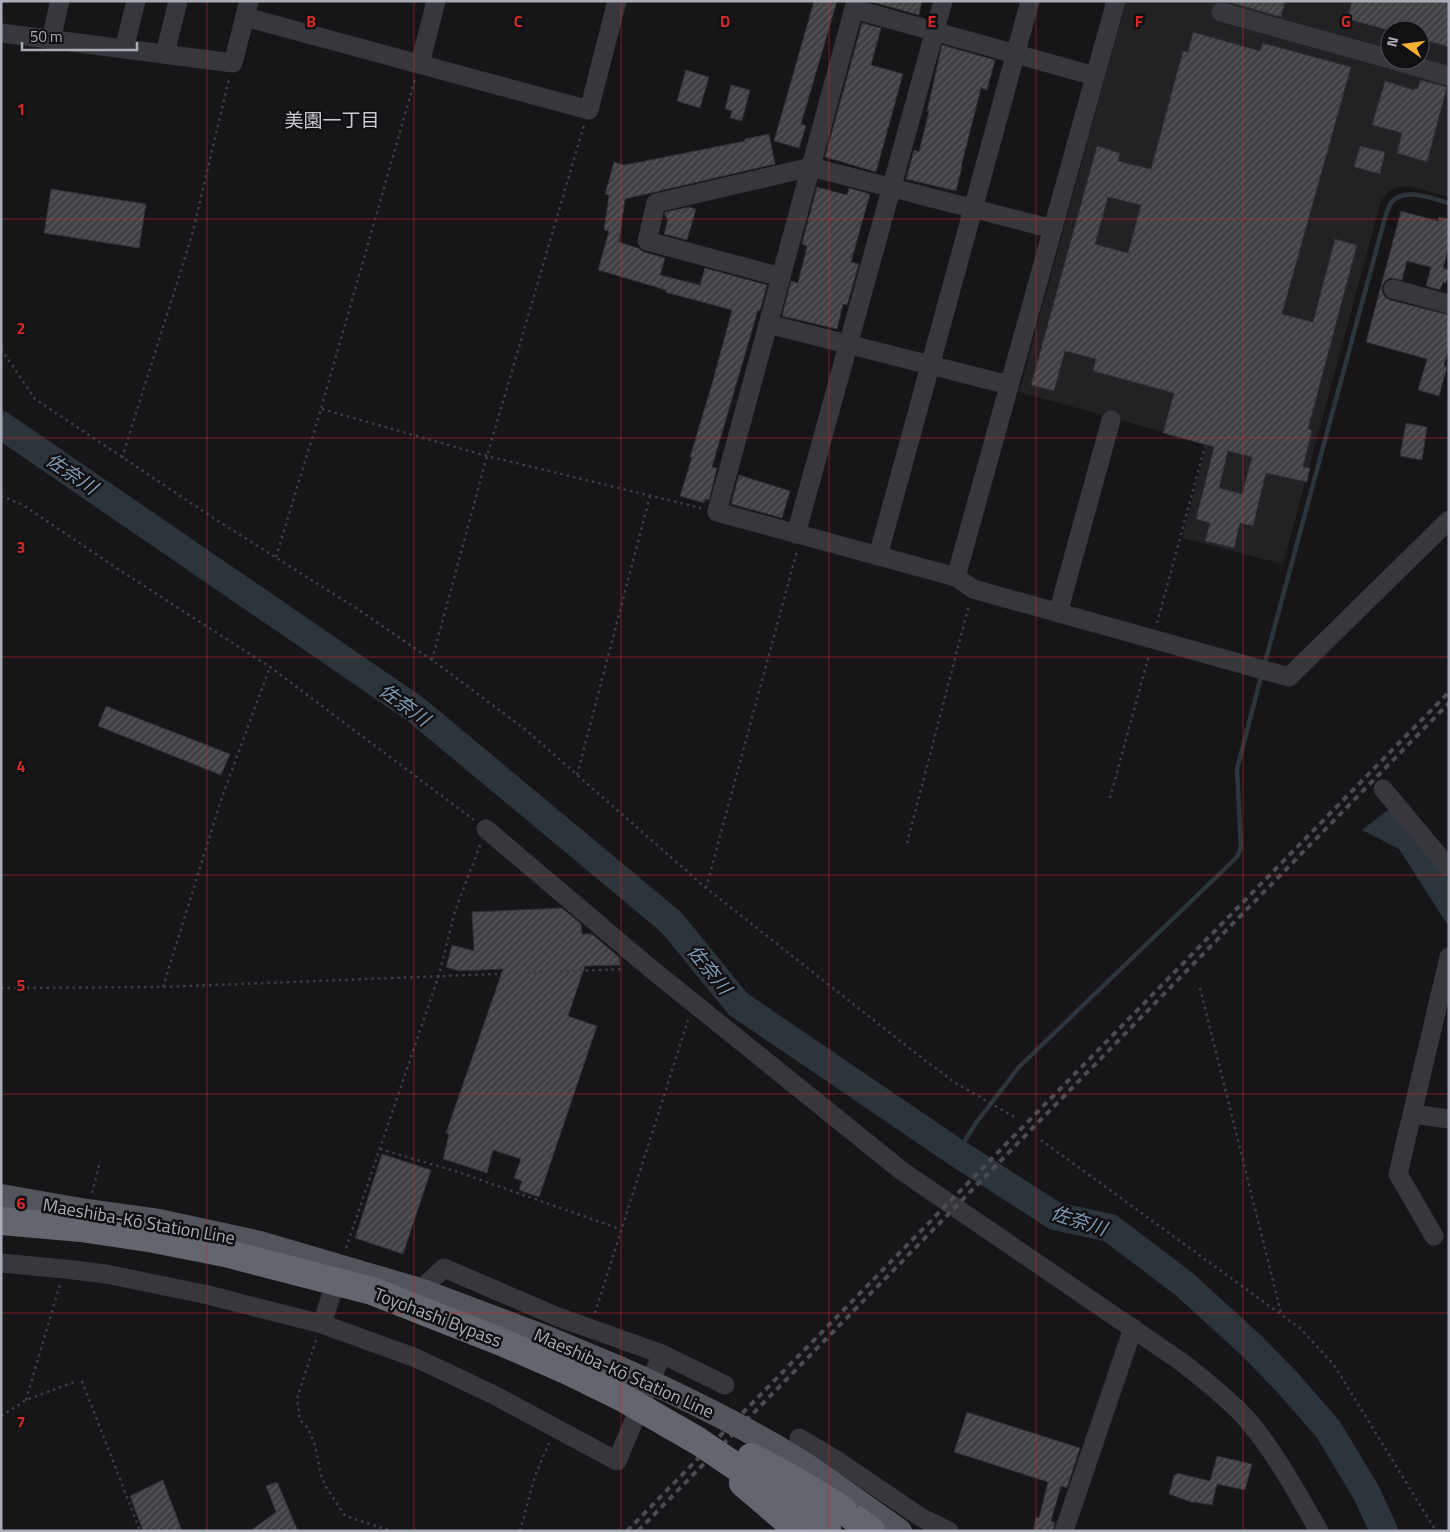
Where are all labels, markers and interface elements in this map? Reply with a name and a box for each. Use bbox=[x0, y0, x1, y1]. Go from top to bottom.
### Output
text: B bbox=[306, 9, 316, 33]
text: C bbox=[514, 9, 523, 33]
text: D bbox=[720, 9, 730, 33]
text: E bbox=[928, 9, 937, 33]
text: F bbox=[1135, 9, 1144, 33]
text: G bbox=[1341, 9, 1351, 33]
scale bar bbox=[22, 20, 138, 52]
north arrow bbox=[1380, 20, 1430, 70]
text: 50 m bbox=[30, 25, 63, 48]
text: N bbox=[1381, 34, 1403, 49]
text: 1 bbox=[17, 97, 25, 121]
district label: 美園一丁目 bbox=[284, 105, 380, 134]
text: 2 bbox=[17, 316, 25, 340]
water label: 佐奈川 bbox=[40, 445, 105, 502]
text: 3 bbox=[17, 535, 25, 559]
water label: 佐奈川 bbox=[373, 676, 438, 734]
text: 4 bbox=[17, 754, 26, 778]
water label: 佐奈川 bbox=[681, 938, 740, 1002]
text: 5 bbox=[17, 973, 26, 997]
text: 6 bbox=[17, 1191, 26, 1215]
street label: Maeshiba-Kō Station Line bbox=[41, 1191, 237, 1251]
water label: 佐奈川 bbox=[1047, 1197, 1112, 1243]
street label: Toyohashi Bypass bbox=[370, 1280, 506, 1354]
street label: Maeshiba-Kō Station Line bbox=[530, 1321, 718, 1425]
text: 7 bbox=[17, 1410, 25, 1434]

